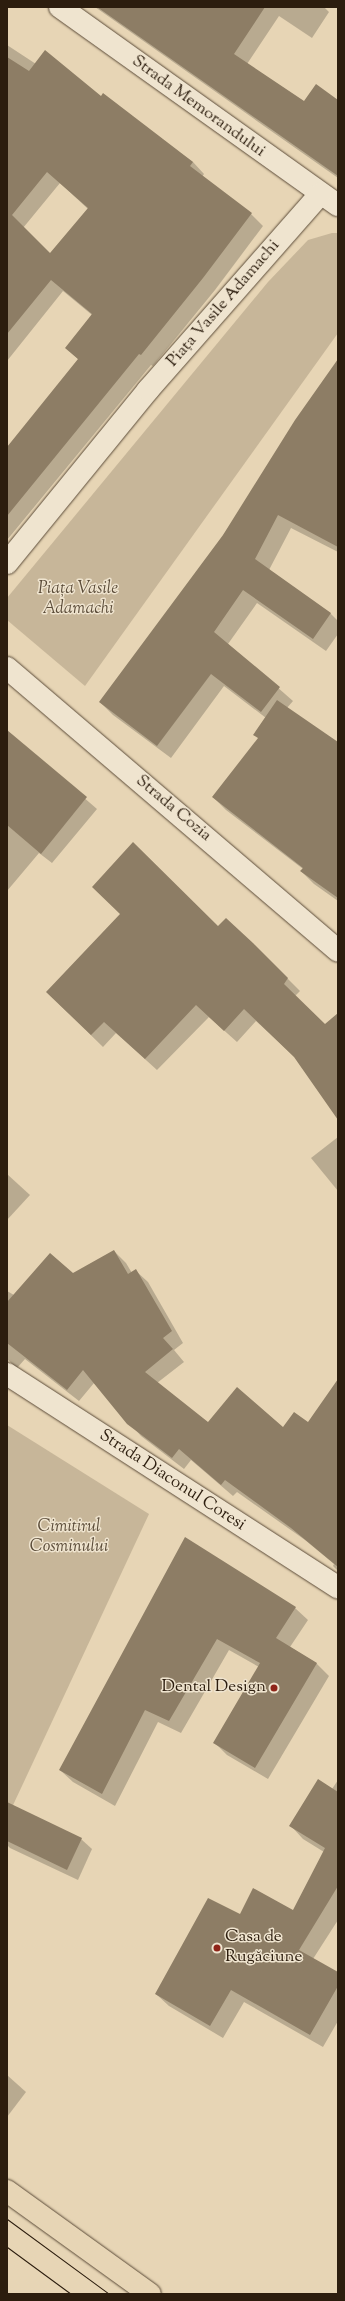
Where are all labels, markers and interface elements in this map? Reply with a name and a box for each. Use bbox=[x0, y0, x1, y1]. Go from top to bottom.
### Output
street label: Strada Memorandului bbox=[127, 52, 269, 162]
street label: Piața Vasile Adamachi bbox=[163, 236, 285, 372]
park label: Piața Vasile Adamachi bbox=[38, 580, 118, 620]
street label: Strada Cozia bbox=[131, 771, 215, 847]
street label: Strada Diaconul Coresi bbox=[95, 1426, 249, 1536]
park label: Cimitirul Cosminului bbox=[30, 1518, 108, 1558]
place label: Dental Design bbox=[162, 1678, 266, 1698]
marker: Dental Design bbox=[269, 1683, 279, 1693]
place label: Casa de Rugăciune bbox=[225, 1928, 302, 1968]
marker: Casa de Rugăciune bbox=[212, 1943, 222, 1953]

